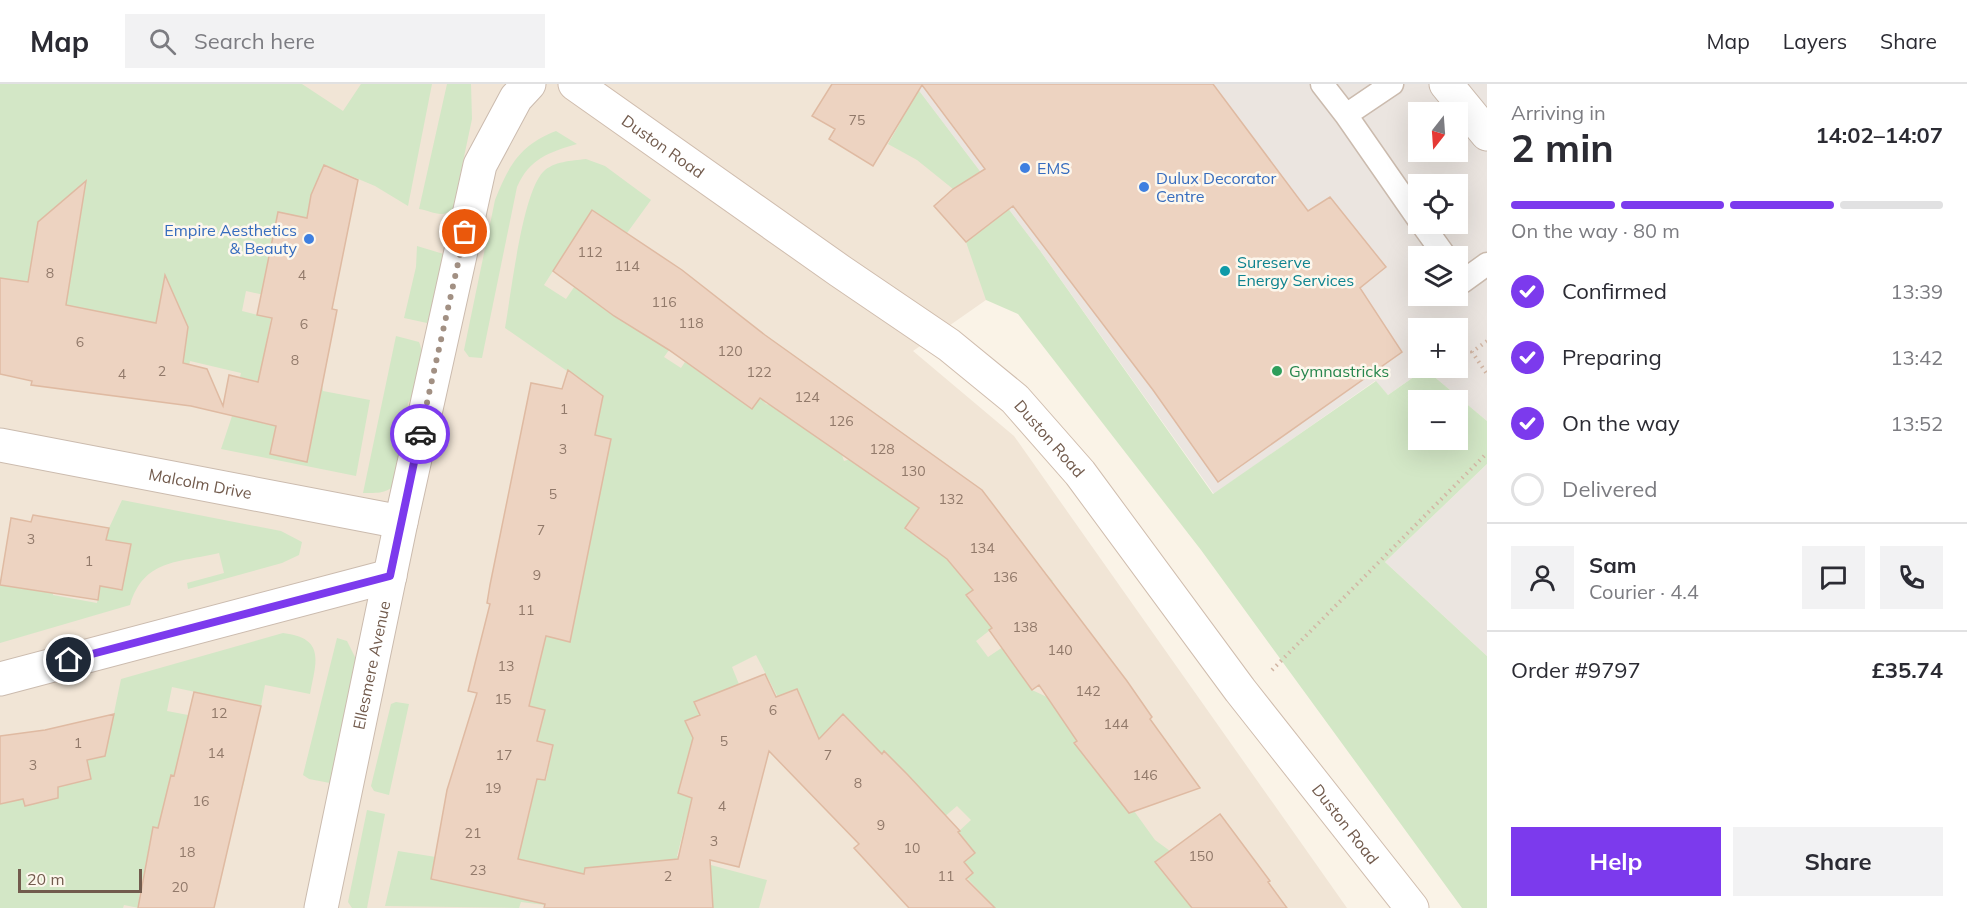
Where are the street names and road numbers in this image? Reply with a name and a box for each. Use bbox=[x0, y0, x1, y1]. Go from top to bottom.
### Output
street label: Duston Road bbox=[618, 110, 708, 182]
street label: Duston Road bbox=[1010, 396, 1089, 481]
street label: Malcolm Drive bbox=[147, 464, 254, 503]
street label: Ellesmere Avenue bbox=[348, 599, 394, 731]
street label: Duston Road bbox=[1308, 780, 1383, 868]

